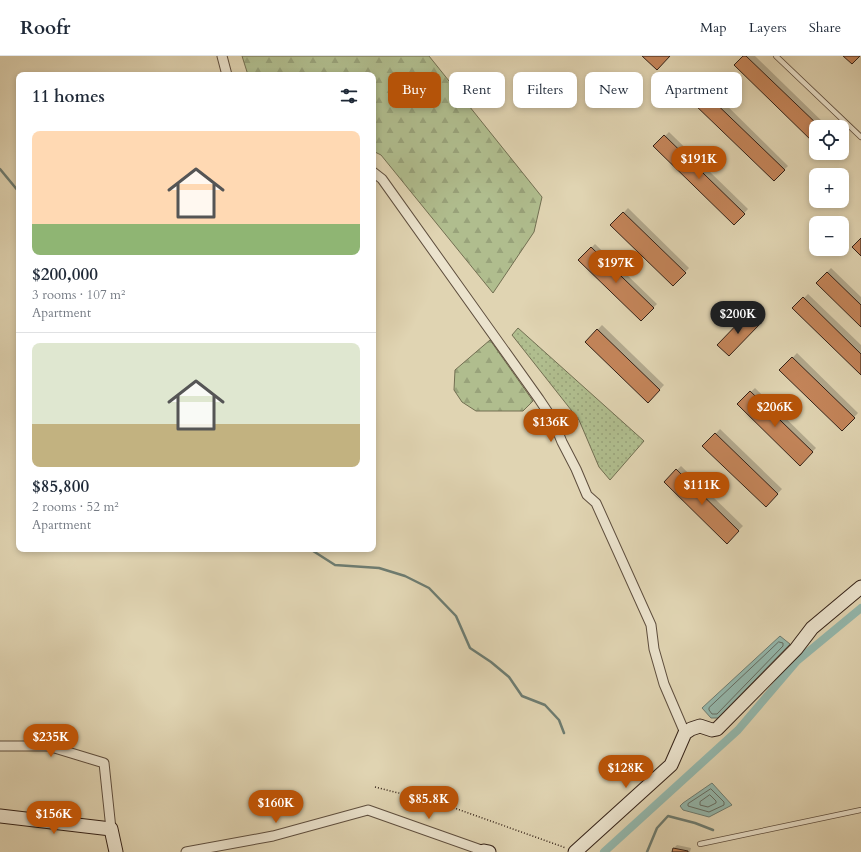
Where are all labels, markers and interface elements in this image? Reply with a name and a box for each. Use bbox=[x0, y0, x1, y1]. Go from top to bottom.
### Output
text: Roofr bbox=[20, 15, 70, 41]
text: Map bbox=[700, 18, 727, 37]
text: Layers bbox=[749, 18, 787, 37]
text: Share bbox=[809, 18, 841, 37]
chip: Buy bbox=[388, 72, 441, 108]
chip: Rent bbox=[449, 72, 505, 108]
chip: Filters bbox=[513, 72, 577, 108]
chip: New bbox=[585, 72, 643, 108]
chip: Apartment bbox=[651, 72, 742, 108]
text: 11 homes bbox=[32, 85, 105, 108]
icon: filters bbox=[338, 85, 360, 107]
map controls bbox=[809, 120, 849, 256]
button: locate bbox=[809, 120, 849, 160]
pin: $191K bbox=[671, 146, 727, 180]
text: $191K bbox=[680, 150, 718, 168]
icon: home bbox=[160, 157, 232, 229]
button: + bbox=[809, 168, 849, 208]
button: − bbox=[809, 216, 849, 256]
pin: $197K bbox=[588, 250, 644, 284]
text: $197K bbox=[597, 254, 635, 272]
text: $200,000 bbox=[32, 263, 98, 286]
text: 3 rooms · 107 m² bbox=[32, 286, 125, 304]
pin: $200K bbox=[710, 301, 766, 335]
text: Apartment bbox=[32, 304, 91, 322]
text: $200K bbox=[719, 305, 757, 323]
icon: home bbox=[160, 369, 232, 441]
pin: $206K bbox=[747, 394, 803, 428]
text: $206K bbox=[756, 398, 794, 416]
pin: $136K bbox=[523, 409, 579, 443]
text: $136K bbox=[532, 413, 570, 431]
pin: $111K bbox=[674, 472, 730, 506]
text: $85,800 bbox=[32, 475, 89, 498]
text: $111K bbox=[683, 476, 721, 494]
text: 2 rooms · 52 m² bbox=[32, 498, 119, 516]
text: Apartment bbox=[32, 516, 91, 534]
pin: $235K bbox=[23, 724, 79, 758]
text: $235K bbox=[32, 728, 70, 746]
pin: $128K bbox=[598, 755, 654, 789]
text: $128K bbox=[607, 759, 645, 777]
pin: $85.8K bbox=[396, 786, 462, 820]
pin: $160K bbox=[248, 790, 304, 824]
text: $85.8K bbox=[409, 790, 449, 808]
text: $160K bbox=[257, 794, 295, 812]
pin: $156K bbox=[26, 801, 82, 835]
text: $156K bbox=[35, 805, 73, 823]

